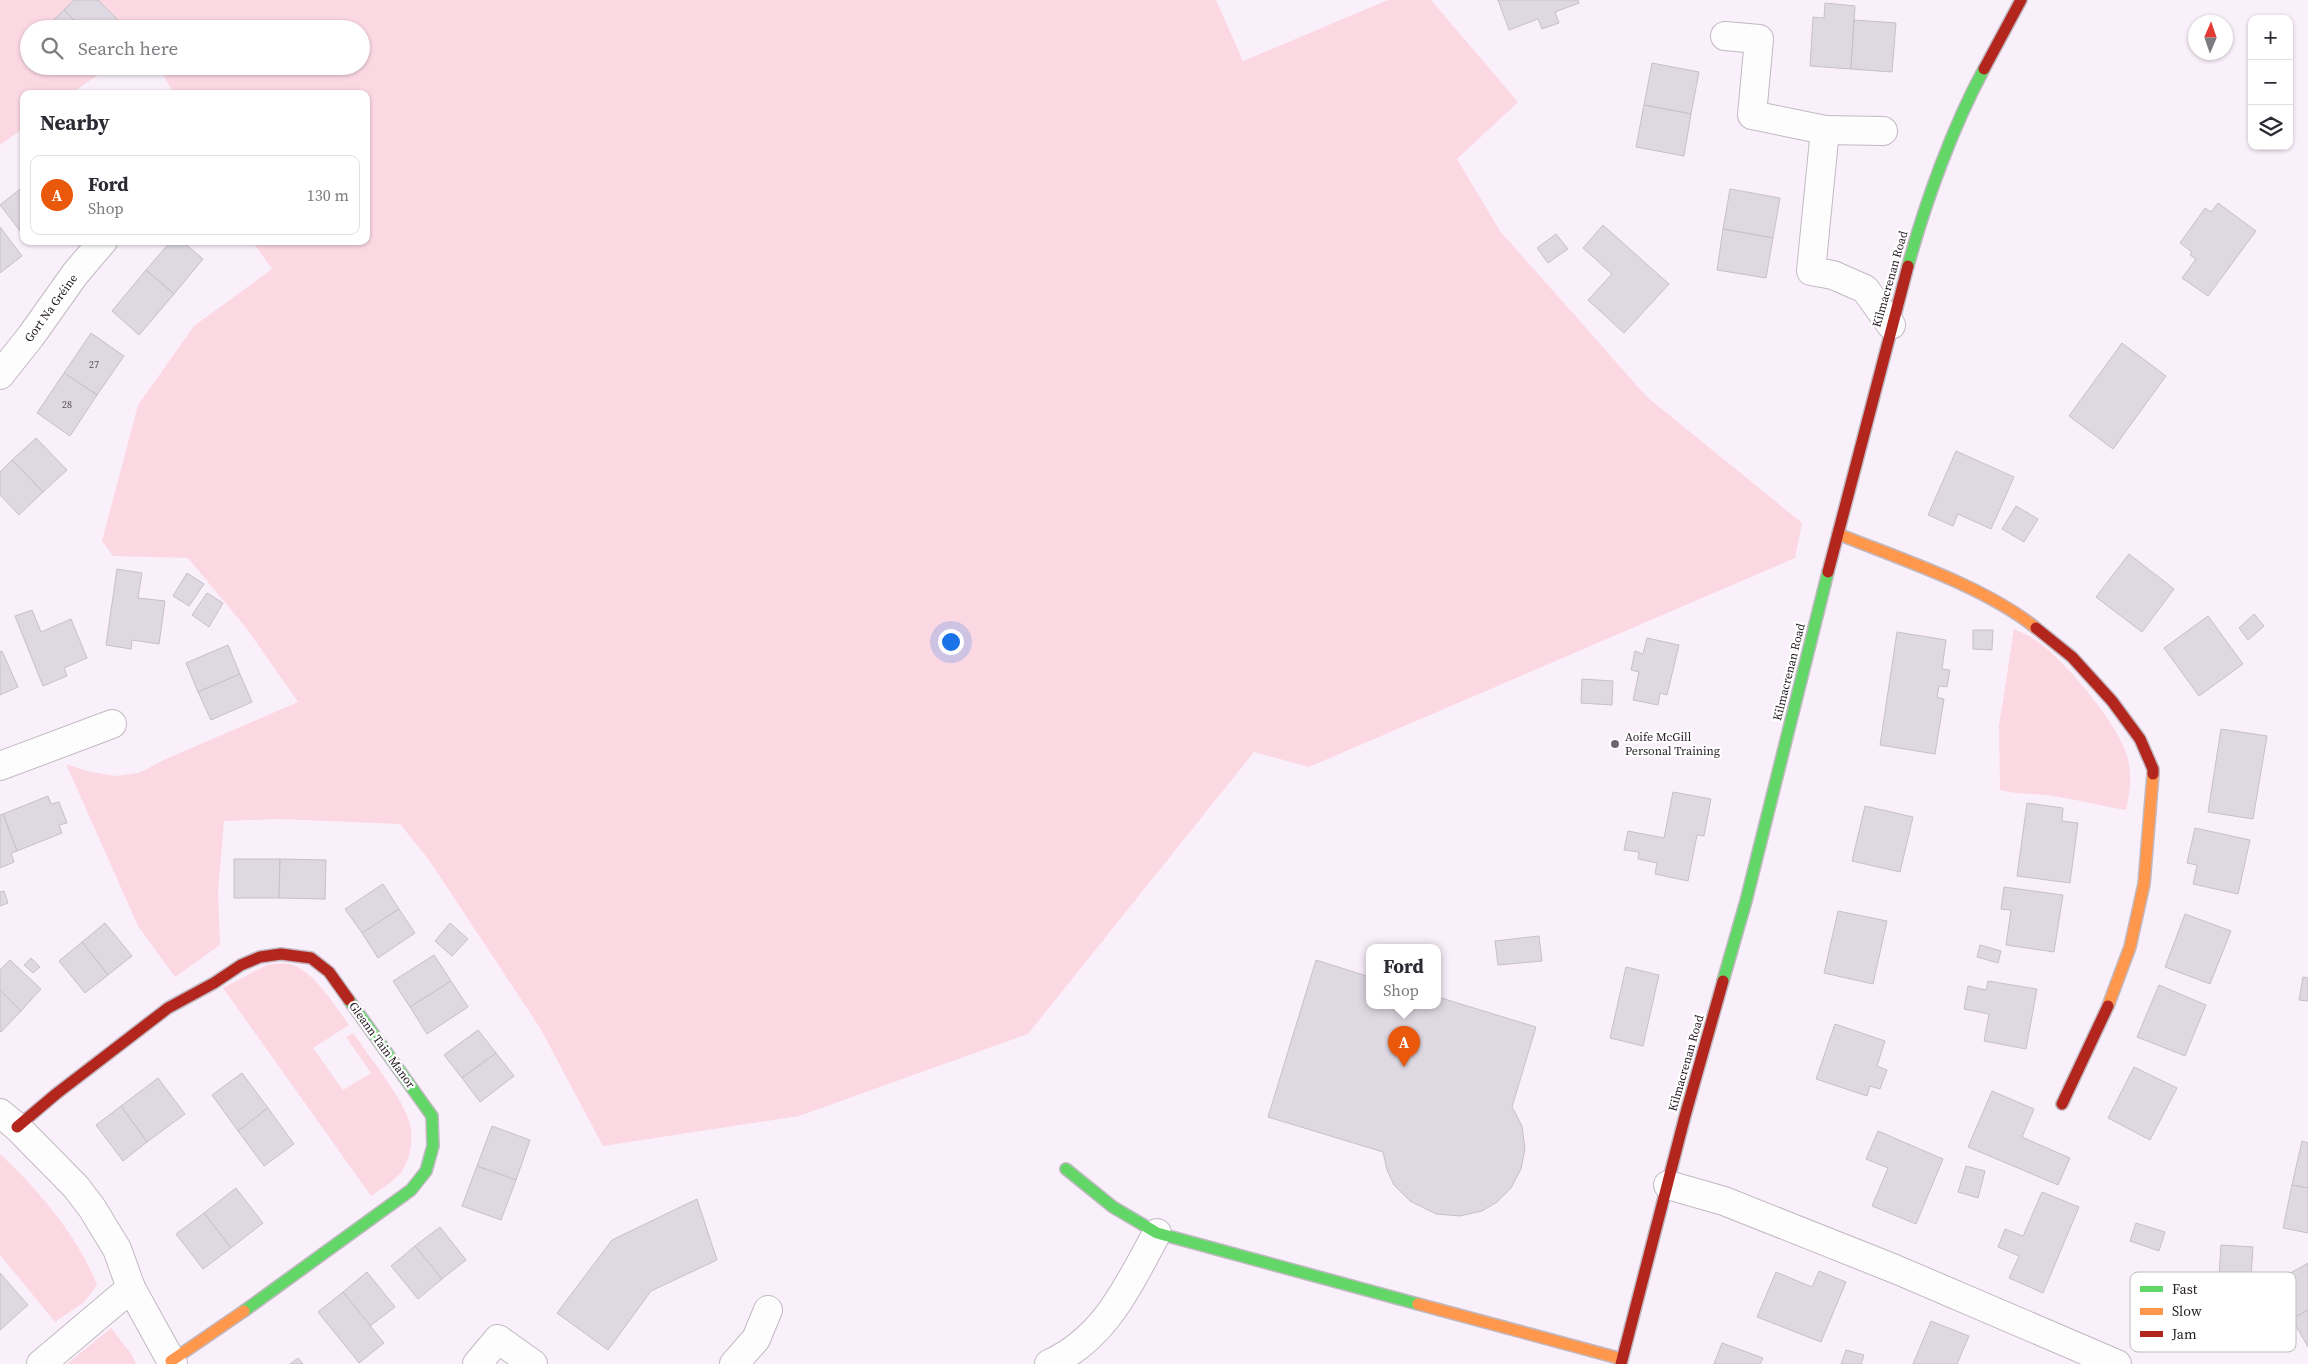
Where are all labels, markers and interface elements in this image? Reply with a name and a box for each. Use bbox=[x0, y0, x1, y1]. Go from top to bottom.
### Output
north arrow bbox=[2188, 15, 2233, 60]
map controls bbox=[2248, 15, 2293, 150]
button: + bbox=[2248, 15, 2293, 60]
search box bbox=[20, 20, 370, 75]
icon: search bbox=[38, 34, 66, 62]
text: Search here bbox=[78, 35, 178, 61]
button: − bbox=[2248, 60, 2293, 105]
button: layers bbox=[2248, 105, 2293, 150]
text: Nearby bbox=[40, 108, 110, 137]
text: Ford bbox=[88, 171, 129, 197]
text: A bbox=[52, 184, 62, 206]
text: 130 m bbox=[307, 184, 349, 206]
text: Shop bbox=[88, 197, 124, 219]
street label: Kilmacrenan Road bbox=[1869, 229, 1911, 329]
street label: Gort Na Gréine bbox=[21, 271, 81, 345]
house number: 27 bbox=[89, 358, 99, 371]
house number: 28 bbox=[62, 398, 72, 411]
street label: Kilmacrenan Road bbox=[1769, 622, 1809, 722]
your location bbox=[938, 629, 964, 655]
place label: Aoife McGill Personal Training bbox=[1625, 729, 1720, 759]
marker: Aoife McGill Personal Training bbox=[1609, 738, 1621, 750]
popup bbox=[1366, 944, 1441, 1009]
text: Ford bbox=[1383, 953, 1424, 979]
text: Shop bbox=[1383, 979, 1419, 1001]
street label: Gleann Tain Manor bbox=[345, 999, 419, 1091]
street label: Kilmacrenan Road bbox=[1665, 1013, 1707, 1113]
pin: A bbox=[1388, 1026, 1420, 1067]
legend bbox=[2130, 1272, 2296, 1352]
text: Fast bbox=[2172, 1279, 2198, 1299]
text: Slow bbox=[2172, 1301, 2202, 1321]
text: Jam bbox=[2171, 1324, 2197, 1344]

